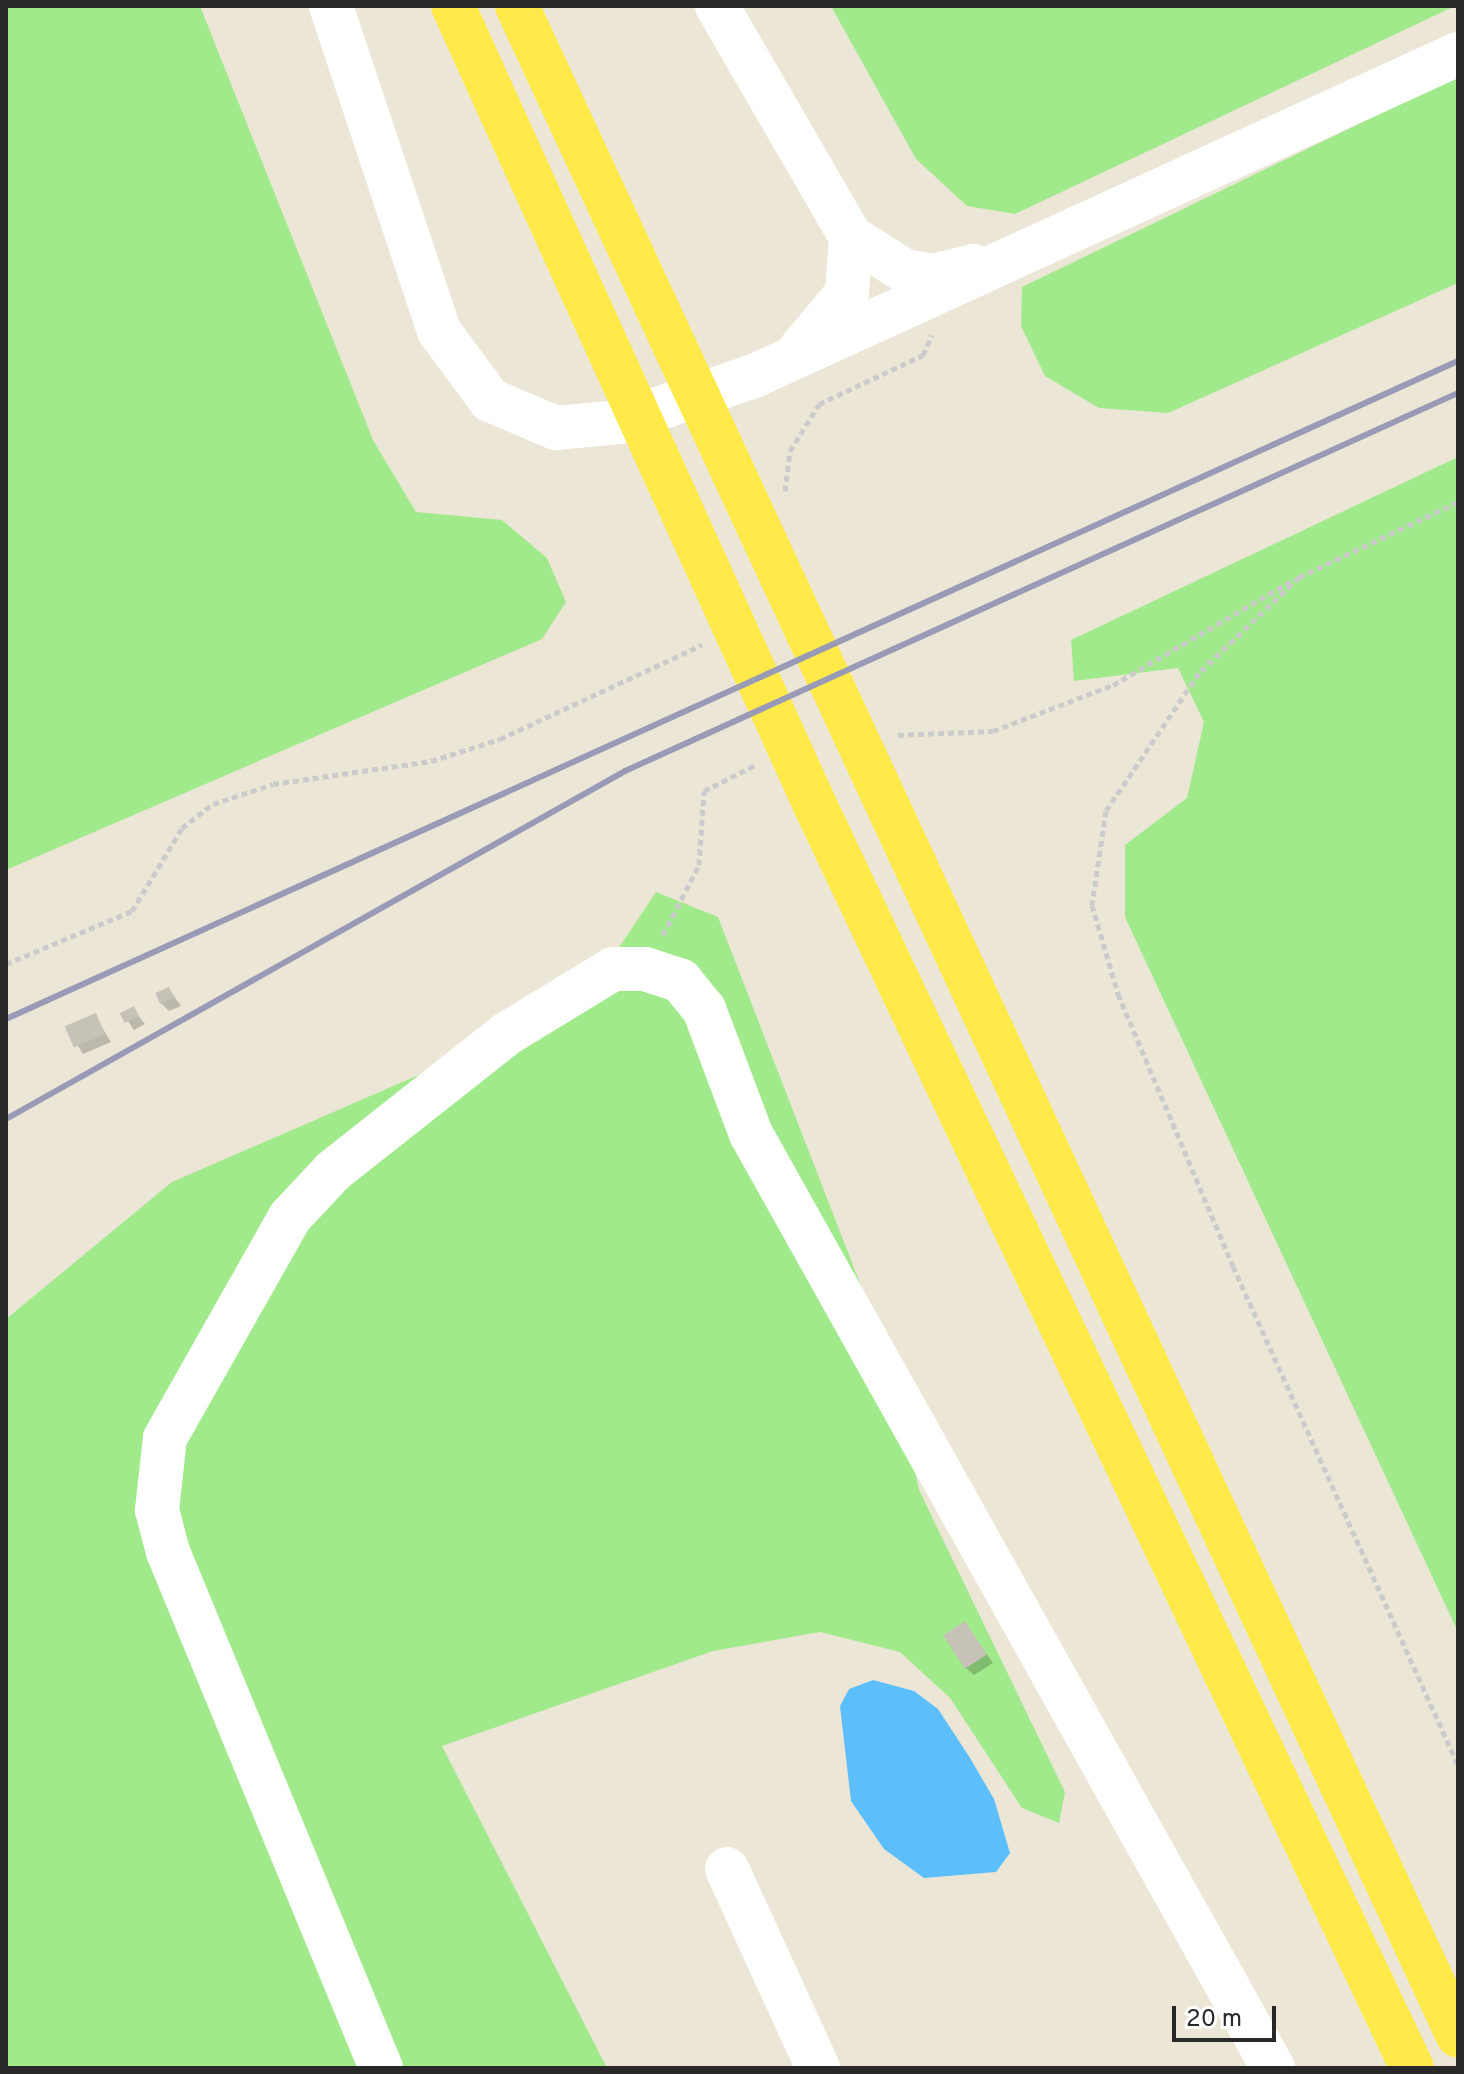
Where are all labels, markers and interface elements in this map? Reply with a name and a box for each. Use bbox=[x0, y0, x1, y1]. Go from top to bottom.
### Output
scale bar bbox=[1176, 1990, 1280, 2040]
text: 20 m bbox=[1186, 2005, 1242, 2035]

